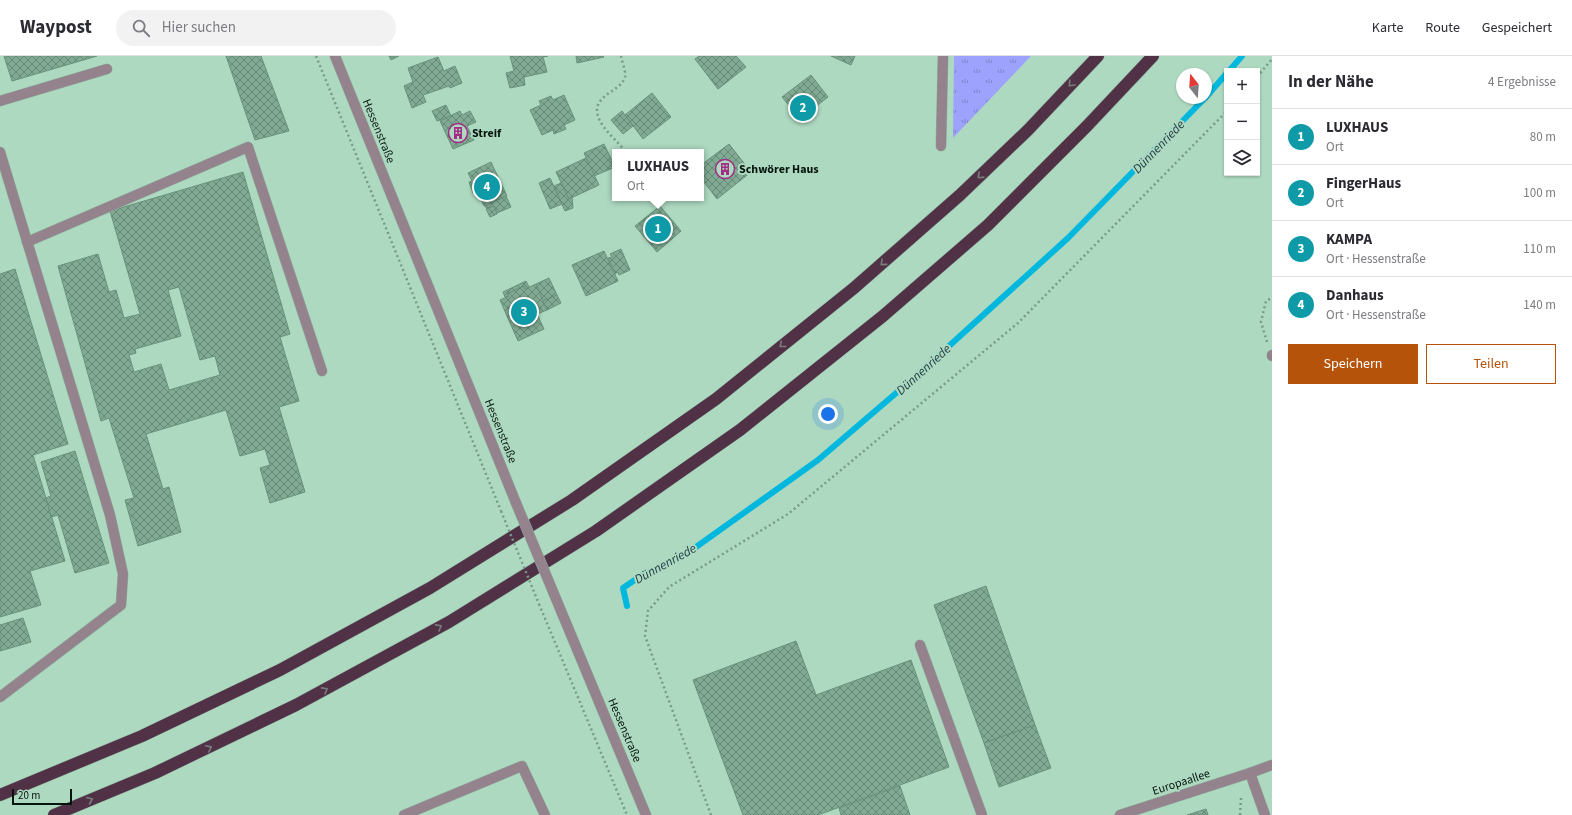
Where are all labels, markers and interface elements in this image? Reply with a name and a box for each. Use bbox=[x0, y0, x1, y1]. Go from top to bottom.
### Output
search box bbox=[116, 10, 396, 46]
text: Waypost bbox=[20, 14, 92, 41]
icon: search bbox=[130, 17, 152, 39]
text: Hier suchen bbox=[162, 17, 236, 38]
text: Karte bbox=[1372, 18, 1403, 38]
text: Route bbox=[1425, 18, 1460, 38]
text: Gespeichert bbox=[1482, 18, 1552, 38]
north arrow bbox=[1176, 68, 1212, 104]
map controls bbox=[1224, 68, 1260, 176]
button: + bbox=[1224, 68, 1260, 104]
text: In der Nähe bbox=[1288, 70, 1374, 94]
text: 4 Ergebnisse bbox=[1488, 73, 1556, 91]
one-way arrow bbox=[1069, 79, 1076, 87]
pin: 2 bbox=[790, 93, 816, 123]
street label: Hessenstraße bbox=[358, 96, 399, 166]
button: − bbox=[1224, 104, 1260, 140]
water label: Dünnenriede bbox=[1129, 116, 1189, 177]
text: LUXHAUS bbox=[1326, 117, 1388, 138]
building icon: Streif bbox=[447, 122, 469, 144]
place label: Streif bbox=[472, 125, 502, 142]
text: 1 bbox=[1298, 128, 1304, 146]
text: 80 m bbox=[1530, 128, 1556, 146]
text: Ort bbox=[1326, 138, 1344, 156]
button: layers bbox=[1224, 140, 1260, 176]
popup bbox=[612, 149, 704, 201]
text: LUXHAUS bbox=[627, 156, 689, 177]
building icon: Schwörer Haus bbox=[714, 158, 736, 180]
place label: Schwörer Haus bbox=[739, 161, 819, 178]
one-way arrow bbox=[977, 171, 985, 179]
pin: 4 bbox=[474, 172, 500, 202]
text: FingerHaus bbox=[1326, 173, 1401, 194]
text: Ort bbox=[627, 177, 644, 195]
text: 2 bbox=[1298, 184, 1304, 202]
text: 100 m bbox=[1523, 184, 1556, 202]
text: Ort bbox=[1326, 194, 1344, 212]
pin: 1 bbox=[645, 214, 671, 244]
text: KAMPA bbox=[1326, 229, 1372, 250]
text: 3 bbox=[1298, 240, 1304, 258]
text: 110 m bbox=[1523, 240, 1556, 258]
text: Ort · Hessenstraße bbox=[1326, 250, 1426, 268]
one-way arrow bbox=[880, 258, 888, 266]
text: Danhaus bbox=[1326, 285, 1384, 306]
text: 4 bbox=[1298, 296, 1304, 314]
text: 140 m bbox=[1523, 296, 1556, 314]
pin: 3 bbox=[511, 297, 537, 327]
text: Ort · Hessenstraße bbox=[1326, 306, 1426, 324]
water label: Dünnenriede bbox=[892, 340, 955, 399]
one-way arrow bbox=[780, 341, 787, 348]
button: Speichern bbox=[1288, 344, 1418, 384]
button: Teilen bbox=[1426, 344, 1556, 384]
street label: Hessenstraße bbox=[480, 396, 521, 466]
your location bbox=[818, 404, 838, 424]
water label: Dünnenriede bbox=[631, 539, 700, 588]
one-way arrow bbox=[435, 625, 442, 632]
one-way arrow bbox=[321, 687, 328, 694]
street label: Hessenstraße bbox=[603, 696, 646, 765]
one-way arrow bbox=[204, 745, 212, 752]
street label: Europaallee bbox=[1150, 765, 1212, 800]
scale bar bbox=[12, 787, 72, 806]
text: 20 m bbox=[18, 788, 40, 803]
one-way arrow bbox=[85, 797, 93, 805]

